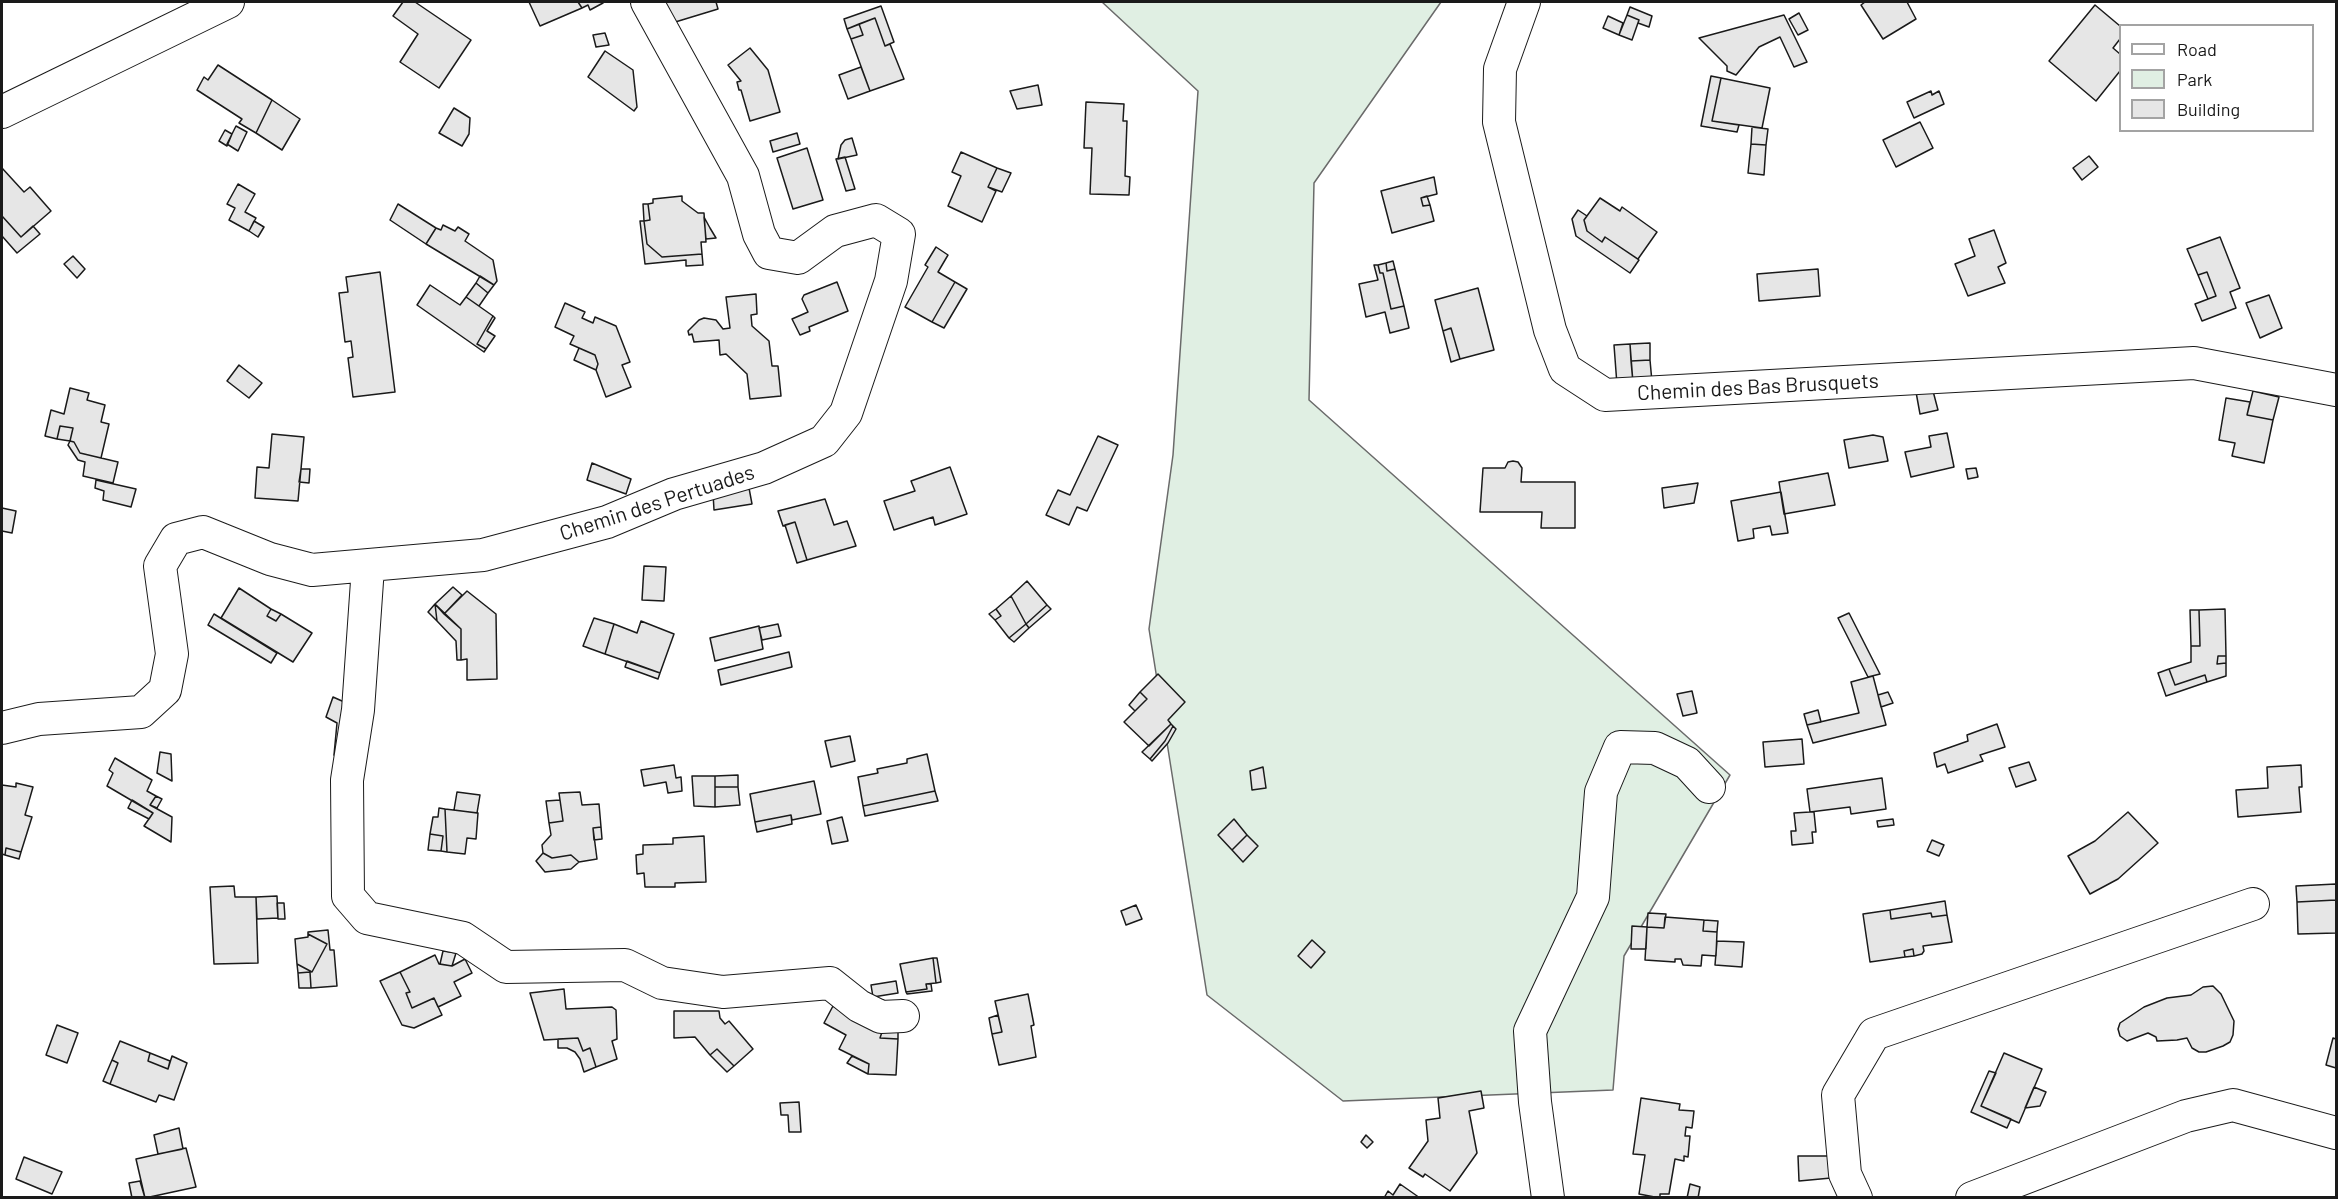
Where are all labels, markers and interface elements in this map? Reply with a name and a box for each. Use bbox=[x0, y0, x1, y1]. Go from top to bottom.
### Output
legend bbox=[2119, 24, 2314, 132]
text: Road bbox=[2177, 38, 2217, 60]
text: Park bbox=[2177, 68, 2212, 90]
text: Building bbox=[2177, 98, 2240, 120]
street label: Chemin des Bas Brusquets bbox=[1637, 368, 1879, 406]
street label: Chemin des Pertuades bbox=[556, 460, 758, 546]

